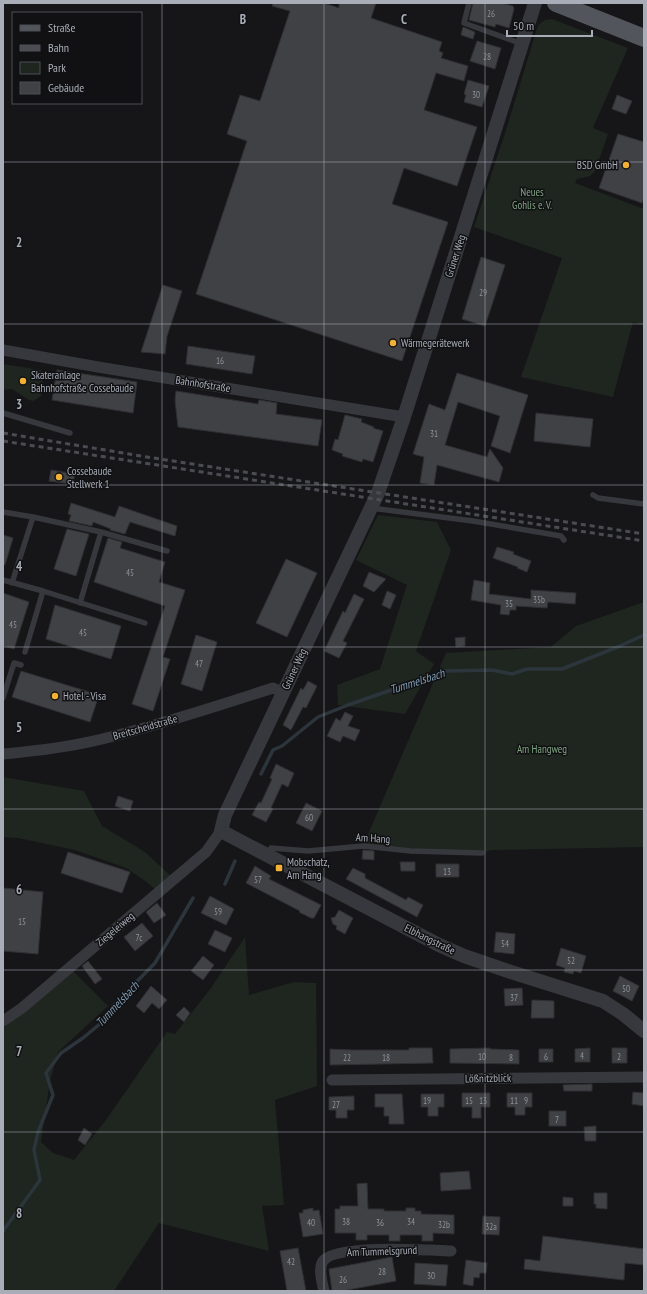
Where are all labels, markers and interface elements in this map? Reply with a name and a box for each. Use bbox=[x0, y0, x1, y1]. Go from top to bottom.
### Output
house number: 26 bbox=[487, 8, 495, 19]
text: B bbox=[240, 11, 246, 28]
text: C bbox=[401, 11, 407, 28]
legend bbox=[12, 12, 142, 104]
scale bar bbox=[507, 12, 592, 38]
text: 50 m bbox=[513, 18, 534, 33]
text: Straße bbox=[48, 20, 75, 35]
text: Bahn bbox=[48, 40, 69, 55]
house number: 28 bbox=[483, 51, 491, 62]
text: Park bbox=[48, 60, 66, 75]
text: Gebäude bbox=[48, 80, 84, 95]
house number: 30 bbox=[472, 89, 480, 100]
place label: BSD GmbH bbox=[577, 158, 618, 172]
marker: BSD GmbH bbox=[621, 160, 631, 170]
park label: Neues Gohlis e. V. bbox=[512, 185, 552, 212]
street label: Grüner Weg bbox=[442, 233, 469, 279]
text: 2 bbox=[16, 234, 22, 251]
house number: 29 bbox=[479, 287, 487, 298]
place label: Wärmegerätewerk bbox=[401, 336, 470, 350]
marker: Wärmegerätewerk bbox=[388, 338, 398, 348]
house number: 16 bbox=[216, 355, 224, 366]
place label: Skateranlage Bahnhofstraße Cossebaude bbox=[31, 368, 134, 395]
street label: Bahnhofstraße bbox=[174, 373, 232, 395]
marker: Skateranlage Bahnhofstraße Cossebaude bbox=[18, 376, 28, 386]
text: 3 bbox=[16, 396, 22, 413]
house number: 31 bbox=[430, 428, 438, 439]
place label: Cossebaude Stellwerk 1 bbox=[67, 464, 112, 491]
marker: Cossebaude Stellwerk 1 bbox=[54, 472, 64, 482]
text: 4 bbox=[16, 558, 23, 575]
house number: 45 bbox=[126, 567, 134, 578]
house number: 35b bbox=[533, 594, 545, 605]
house number: 35 bbox=[505, 598, 513, 609]
house number: 45 bbox=[9, 619, 17, 630]
house number: 45 bbox=[79, 627, 87, 638]
street label: Grüner Weg bbox=[278, 646, 310, 692]
house number: 47 bbox=[195, 658, 203, 669]
water label: Tummelsbach bbox=[388, 665, 447, 697]
place label: Hotel - Visa bbox=[63, 689, 106, 703]
marker: Hotel - Visa bbox=[50, 691, 60, 701]
street label: Breitscheidstraße bbox=[111, 711, 179, 743]
text: 5 bbox=[16, 719, 22, 736]
park label: Am Hangweg bbox=[517, 742, 567, 756]
house number: 60 bbox=[305, 812, 313, 823]
street label: Am Hang bbox=[355, 830, 391, 846]
place label: Mobschatz, Am Hang bbox=[287, 855, 329, 882]
marker: Mobschatz, Am Hang bbox=[274, 863, 284, 873]
house number: 13 bbox=[443, 866, 451, 877]
house number: 57 bbox=[254, 874, 262, 885]
text: 6 bbox=[16, 881, 22, 898]
house number: 59 bbox=[214, 906, 222, 917]
street label: Ziegeleiweg bbox=[93, 909, 137, 949]
house number: 15 bbox=[18, 916, 26, 927]
street label: Elbhangstraße bbox=[402, 921, 458, 958]
house number: 7c bbox=[135, 932, 143, 943]
house number: 54 bbox=[501, 938, 509, 949]
house number: 52 bbox=[567, 955, 575, 966]
water label: Tummelsbach bbox=[92, 978, 142, 1030]
house number: 50 bbox=[622, 983, 630, 994]
house number: 37 bbox=[510, 992, 518, 1003]
text: 7 bbox=[16, 1043, 22, 1060]
house number: 4 bbox=[580, 1050, 584, 1061]
house number: 10 bbox=[478, 1051, 486, 1062]
house number: 6 bbox=[544, 1051, 548, 1062]
house number: 2 bbox=[617, 1051, 621, 1062]
house number: 22 bbox=[343, 1052, 351, 1063]
house number: 18 bbox=[382, 1052, 390, 1063]
house number: 8 bbox=[509, 1052, 513, 1063]
street label: Lößnitzblick bbox=[465, 1071, 512, 1085]
house number: 19 bbox=[423, 1095, 431, 1106]
house number: 15 bbox=[465, 1095, 473, 1106]
house number: 13 bbox=[479, 1095, 487, 1106]
house number: 11 bbox=[510, 1095, 518, 1106]
house number: 9 bbox=[524, 1095, 528, 1106]
house number: 27 bbox=[332, 1099, 340, 1110]
house number: 7 bbox=[555, 1114, 559, 1125]
text: 8 bbox=[16, 1205, 22, 1222]
house number: 38 bbox=[342, 1216, 350, 1227]
house number: 34 bbox=[407, 1216, 415, 1227]
house number: 40 bbox=[307, 1217, 315, 1228]
house number: 36 bbox=[376, 1217, 384, 1228]
house number: 32b bbox=[438, 1219, 450, 1230]
house number: 32a bbox=[485, 1221, 497, 1232]
street label: Am Tummelsgrund bbox=[347, 1243, 418, 1259]
house number: 42 bbox=[287, 1256, 295, 1267]
house number: 28 bbox=[378, 1266, 386, 1277]
house number: 30 bbox=[427, 1270, 435, 1281]
house number: 26 bbox=[339, 1274, 347, 1285]

